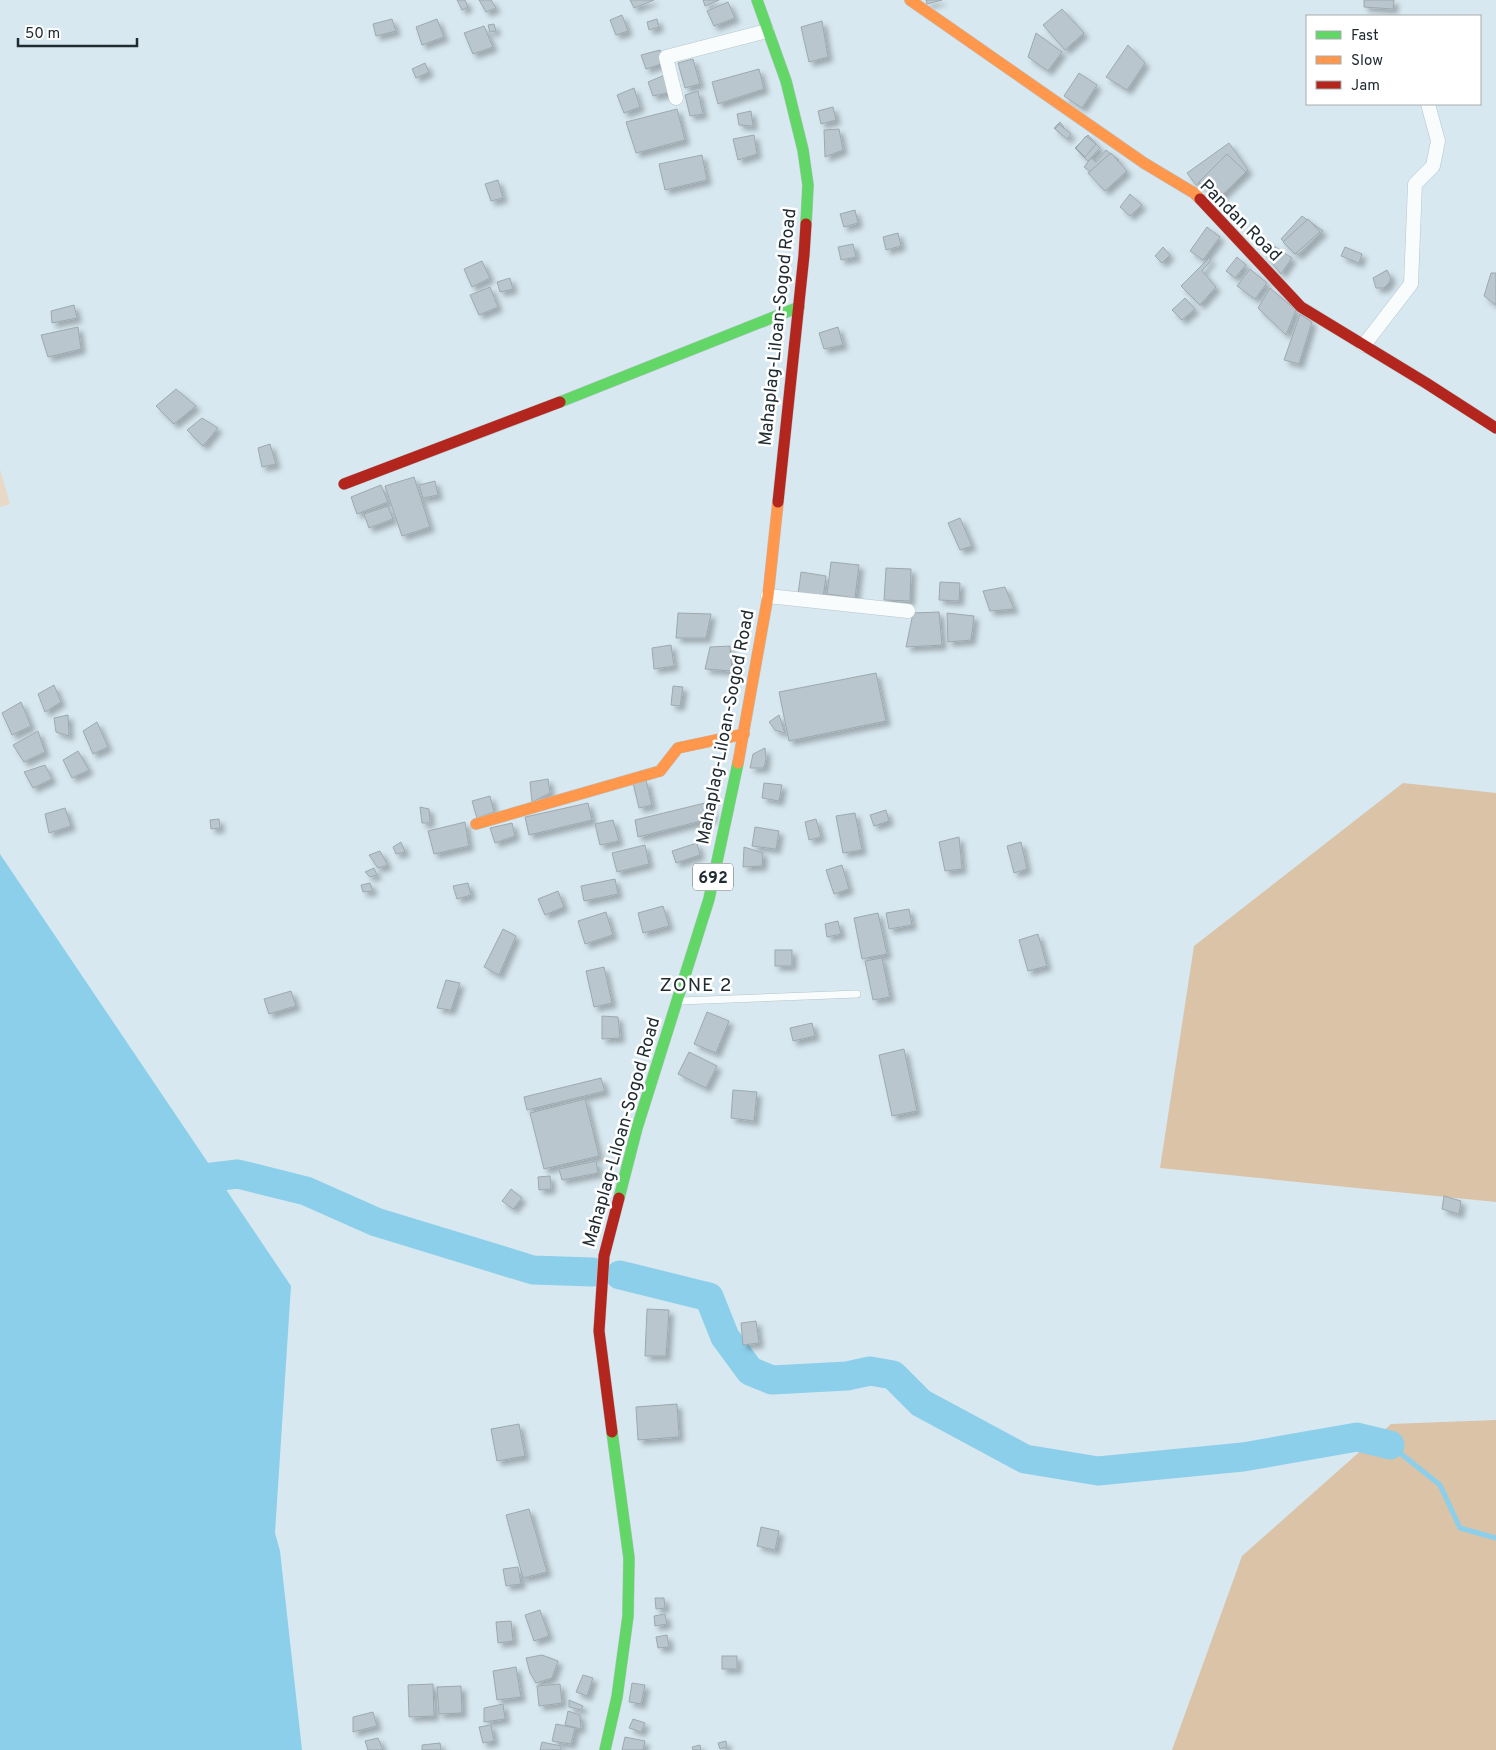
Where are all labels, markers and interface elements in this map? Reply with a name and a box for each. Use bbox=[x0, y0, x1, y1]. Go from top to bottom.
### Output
scale bar bbox=[18, 15, 136, 47]
legend bbox=[1306, 15, 1481, 105]
text: 50 m bbox=[25, 25, 60, 44]
text: Fast bbox=[1351, 27, 1379, 46]
text: Slow bbox=[1351, 52, 1383, 71]
text: Jam bbox=[1351, 77, 1380, 96]
street label: Pandan Road bbox=[1194, 175, 1286, 267]
street label: Mahaplag-Liloan-Sogod Road bbox=[755, 207, 802, 447]
street label: Mahaplag-Liloan-Sogod Road bbox=[692, 608, 761, 847]
road number: 692 bbox=[693, 864, 733, 890]
district label: ZONE 2 bbox=[660, 974, 733, 998]
street label: Mahaplag-Liloan-Sogod Road bbox=[578, 1015, 666, 1250]

